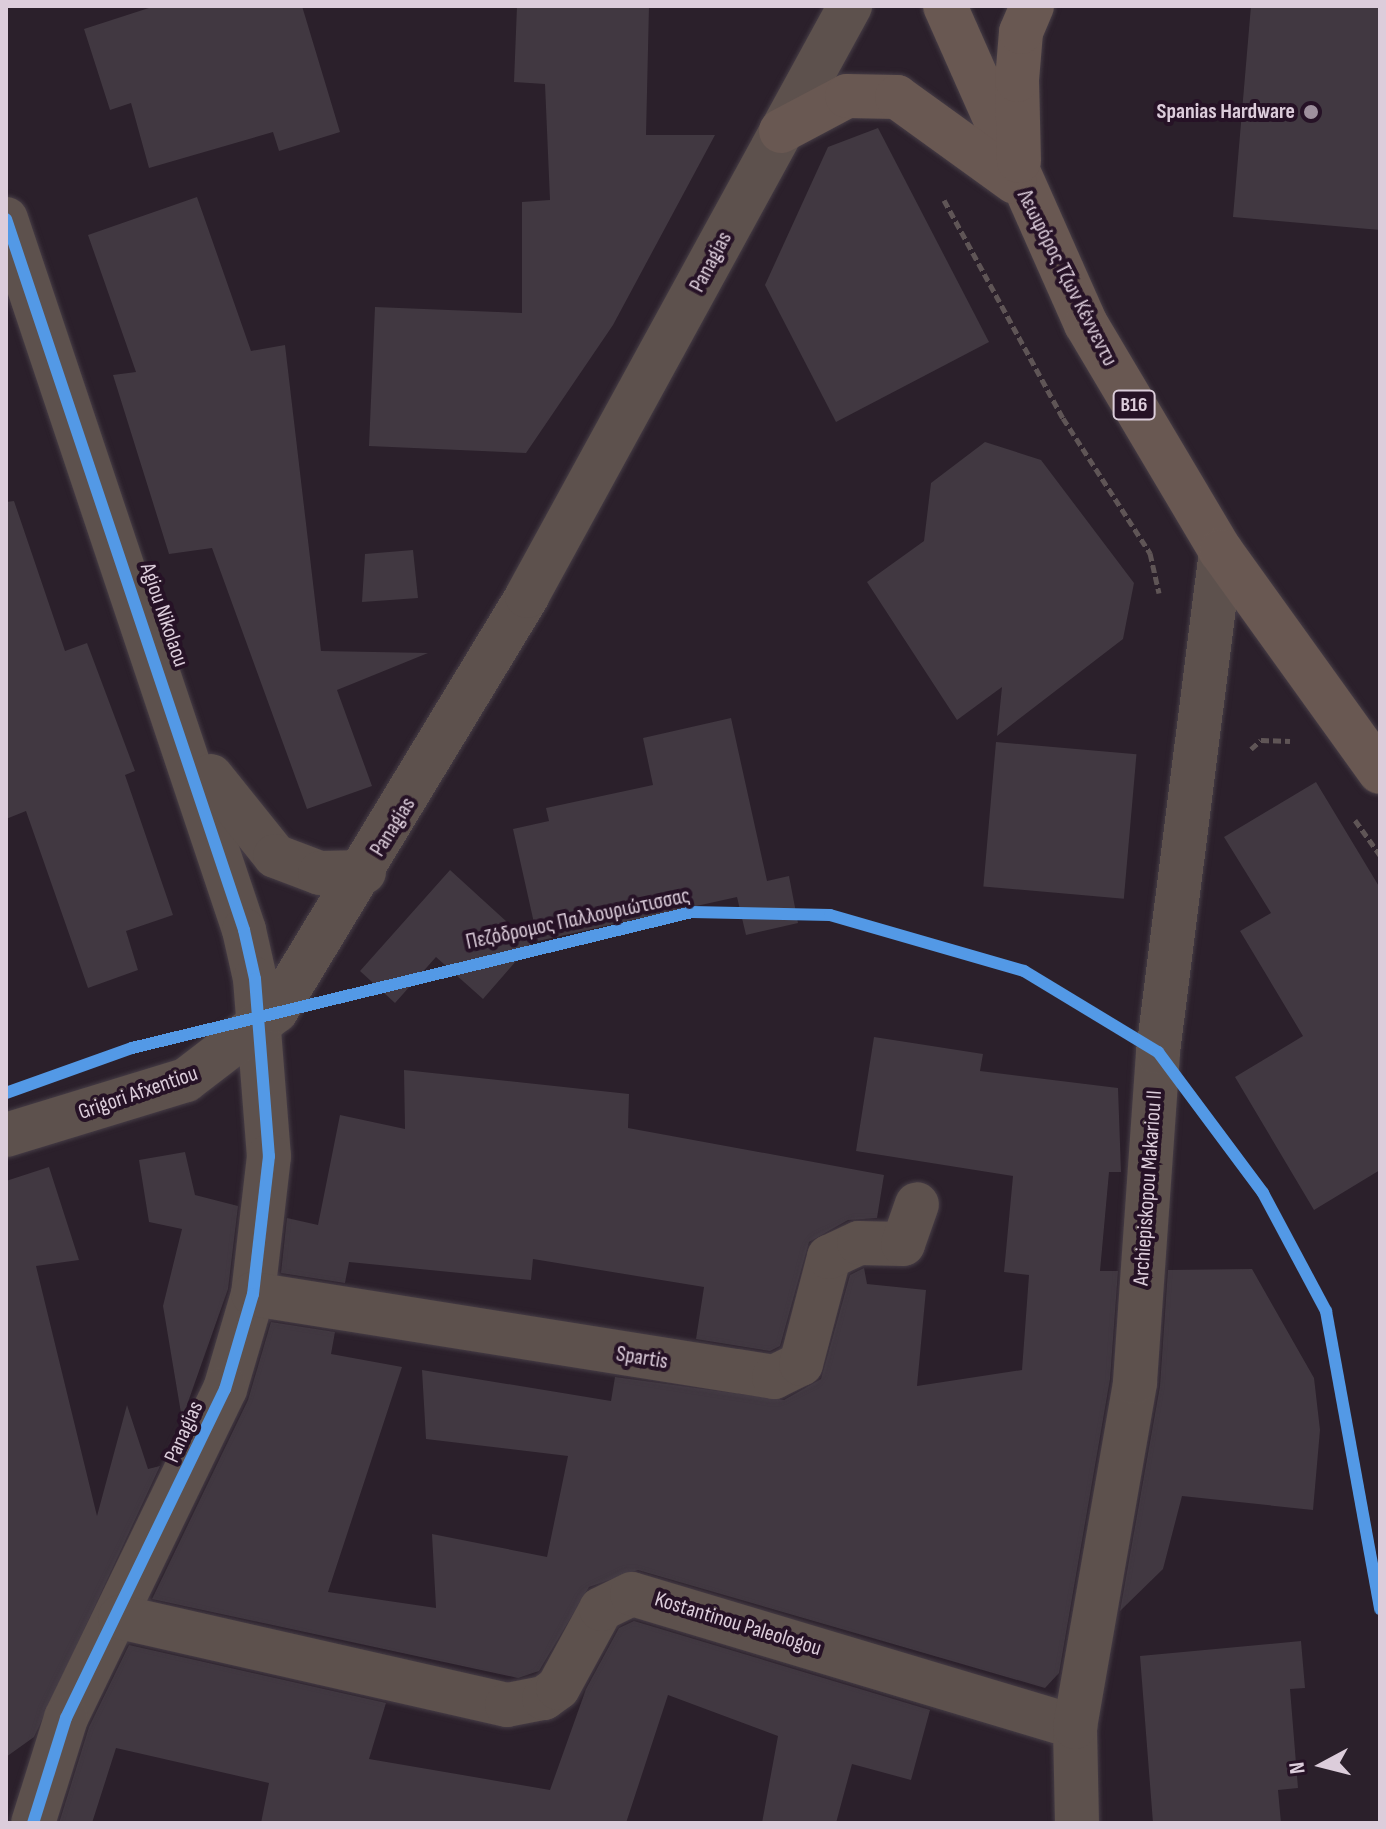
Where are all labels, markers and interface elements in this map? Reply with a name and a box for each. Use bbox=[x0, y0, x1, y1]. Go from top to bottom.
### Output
place label: Spanias Hardware bbox=[1157, 99, 1295, 125]
marker: Spanias Hardware bbox=[1302, 103, 1320, 121]
street label: Λεωφόρος Τζων Κέννεντυ bbox=[1011, 185, 1123, 371]
street label: Panagias bbox=[684, 227, 738, 297]
road number: B16 bbox=[1112, 389, 1156, 421]
street label: Agiou Nikolaou bbox=[134, 560, 194, 670]
street label: Panagias bbox=[365, 793, 421, 861]
street label: Πεζόδρομος Παλλουριώτισσας bbox=[464, 882, 692, 956]
street label: Grigori Afxentiou bbox=[75, 1060, 201, 1126]
street label: Archiepiskopou Makariou II bbox=[1128, 1089, 1168, 1287]
street label: Spartis bbox=[614, 1341, 670, 1375]
street label: Panagias bbox=[159, 1397, 209, 1467]
street label: Kostantinou Paleologou bbox=[651, 1586, 825, 1662]
north arrow bbox=[1282, 1725, 1362, 1805]
text: N bbox=[1284, 1761, 1312, 1775]

